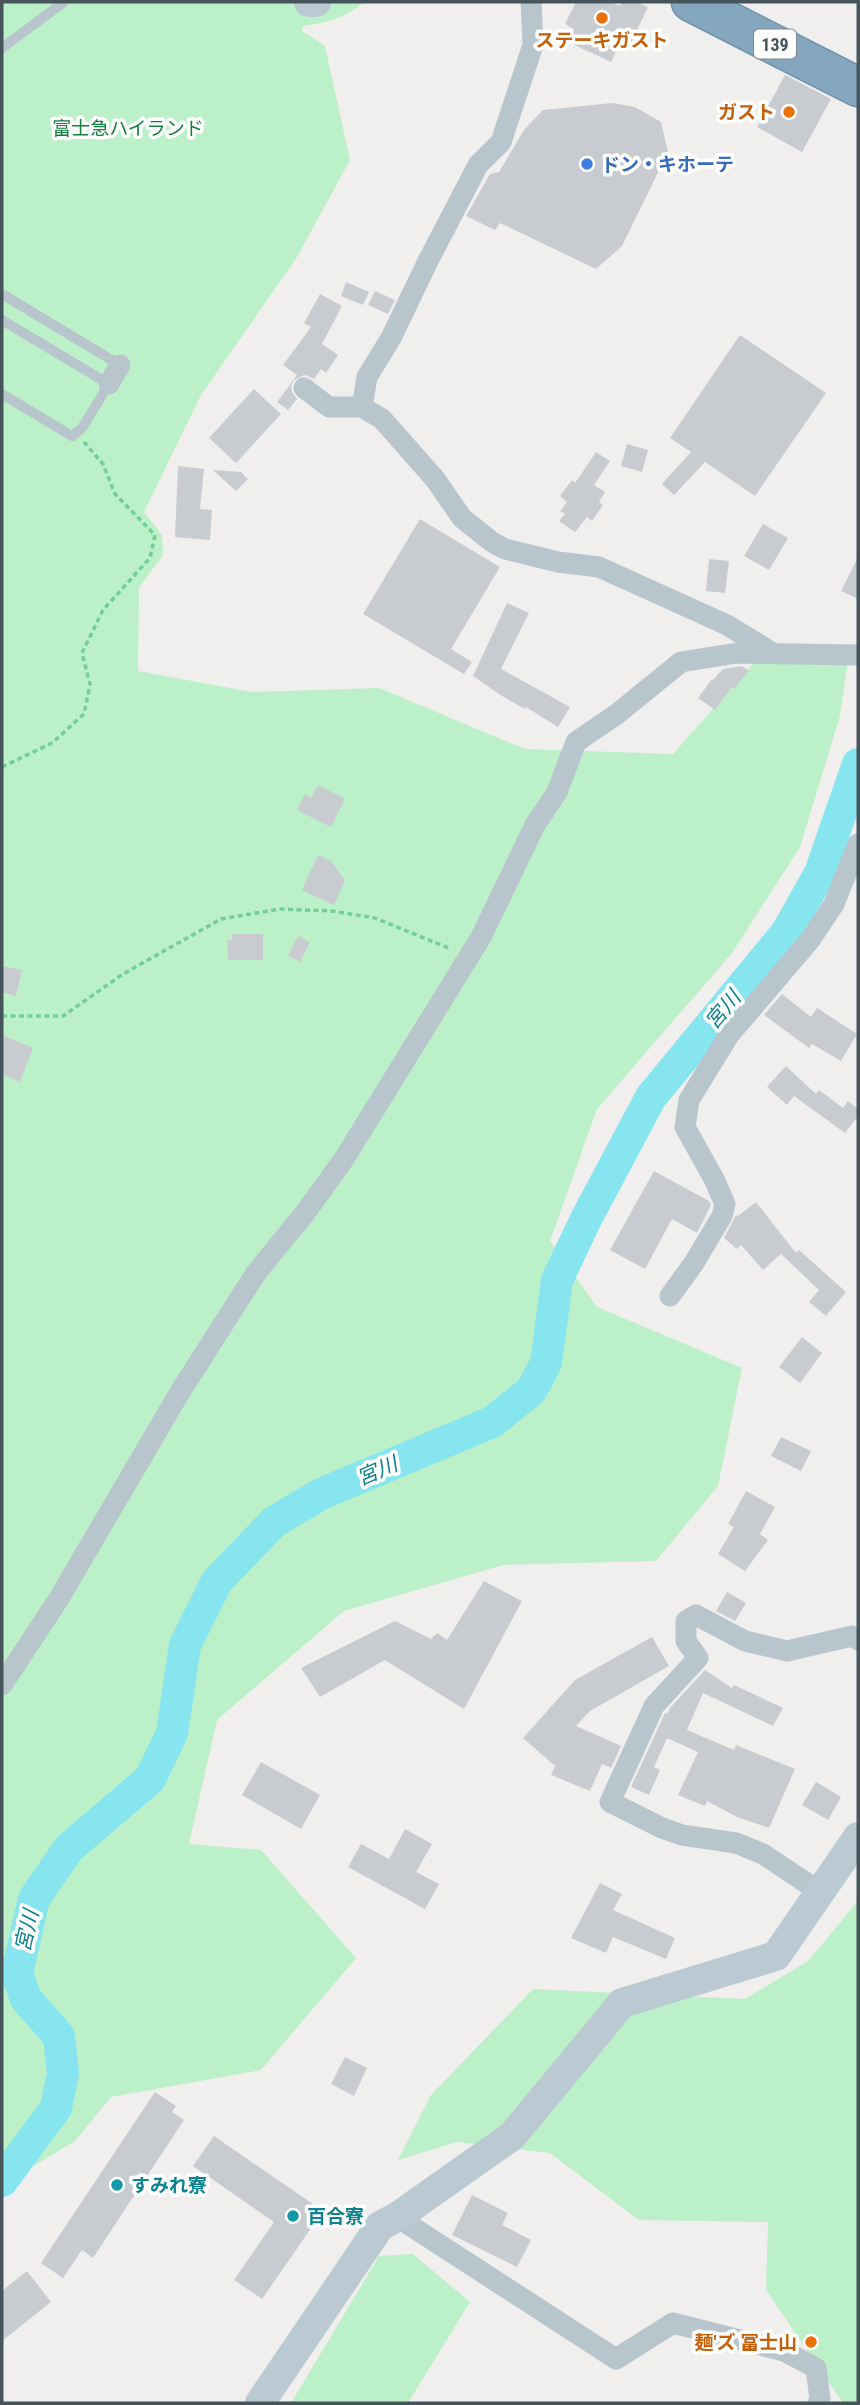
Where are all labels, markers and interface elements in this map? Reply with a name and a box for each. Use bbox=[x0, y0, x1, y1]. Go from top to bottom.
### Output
marker: ステーキガスト bbox=[594, 10, 610, 26]
place label: ステーキガスト bbox=[535, 29, 669, 52]
road number: 139 bbox=[754, 29, 796, 58]
place label: ガスト bbox=[718, 101, 775, 124]
marker: ガスト bbox=[781, 104, 797, 120]
park label: 富士急ハイランド bbox=[52, 117, 204, 140]
place label: ドン・キホーテ bbox=[601, 153, 734, 176]
marker: ドン・キホーテ bbox=[579, 156, 595, 172]
water label: 宮川 bbox=[700, 985, 747, 1034]
water label: 宮川 bbox=[353, 1451, 403, 1490]
water label: 宮川 bbox=[11, 1906, 44, 1954]
place label: すみれ寮 bbox=[131, 2174, 207, 2197]
marker: すみれ寮 bbox=[109, 2177, 125, 2193]
place label: 百合寮 bbox=[307, 2205, 364, 2228]
marker: 百合寮 bbox=[285, 2208, 301, 2224]
place label: 麺'ズ 冨士山 bbox=[695, 2331, 797, 2354]
marker: 麺'ズ 冨士山 bbox=[803, 2334, 819, 2350]

